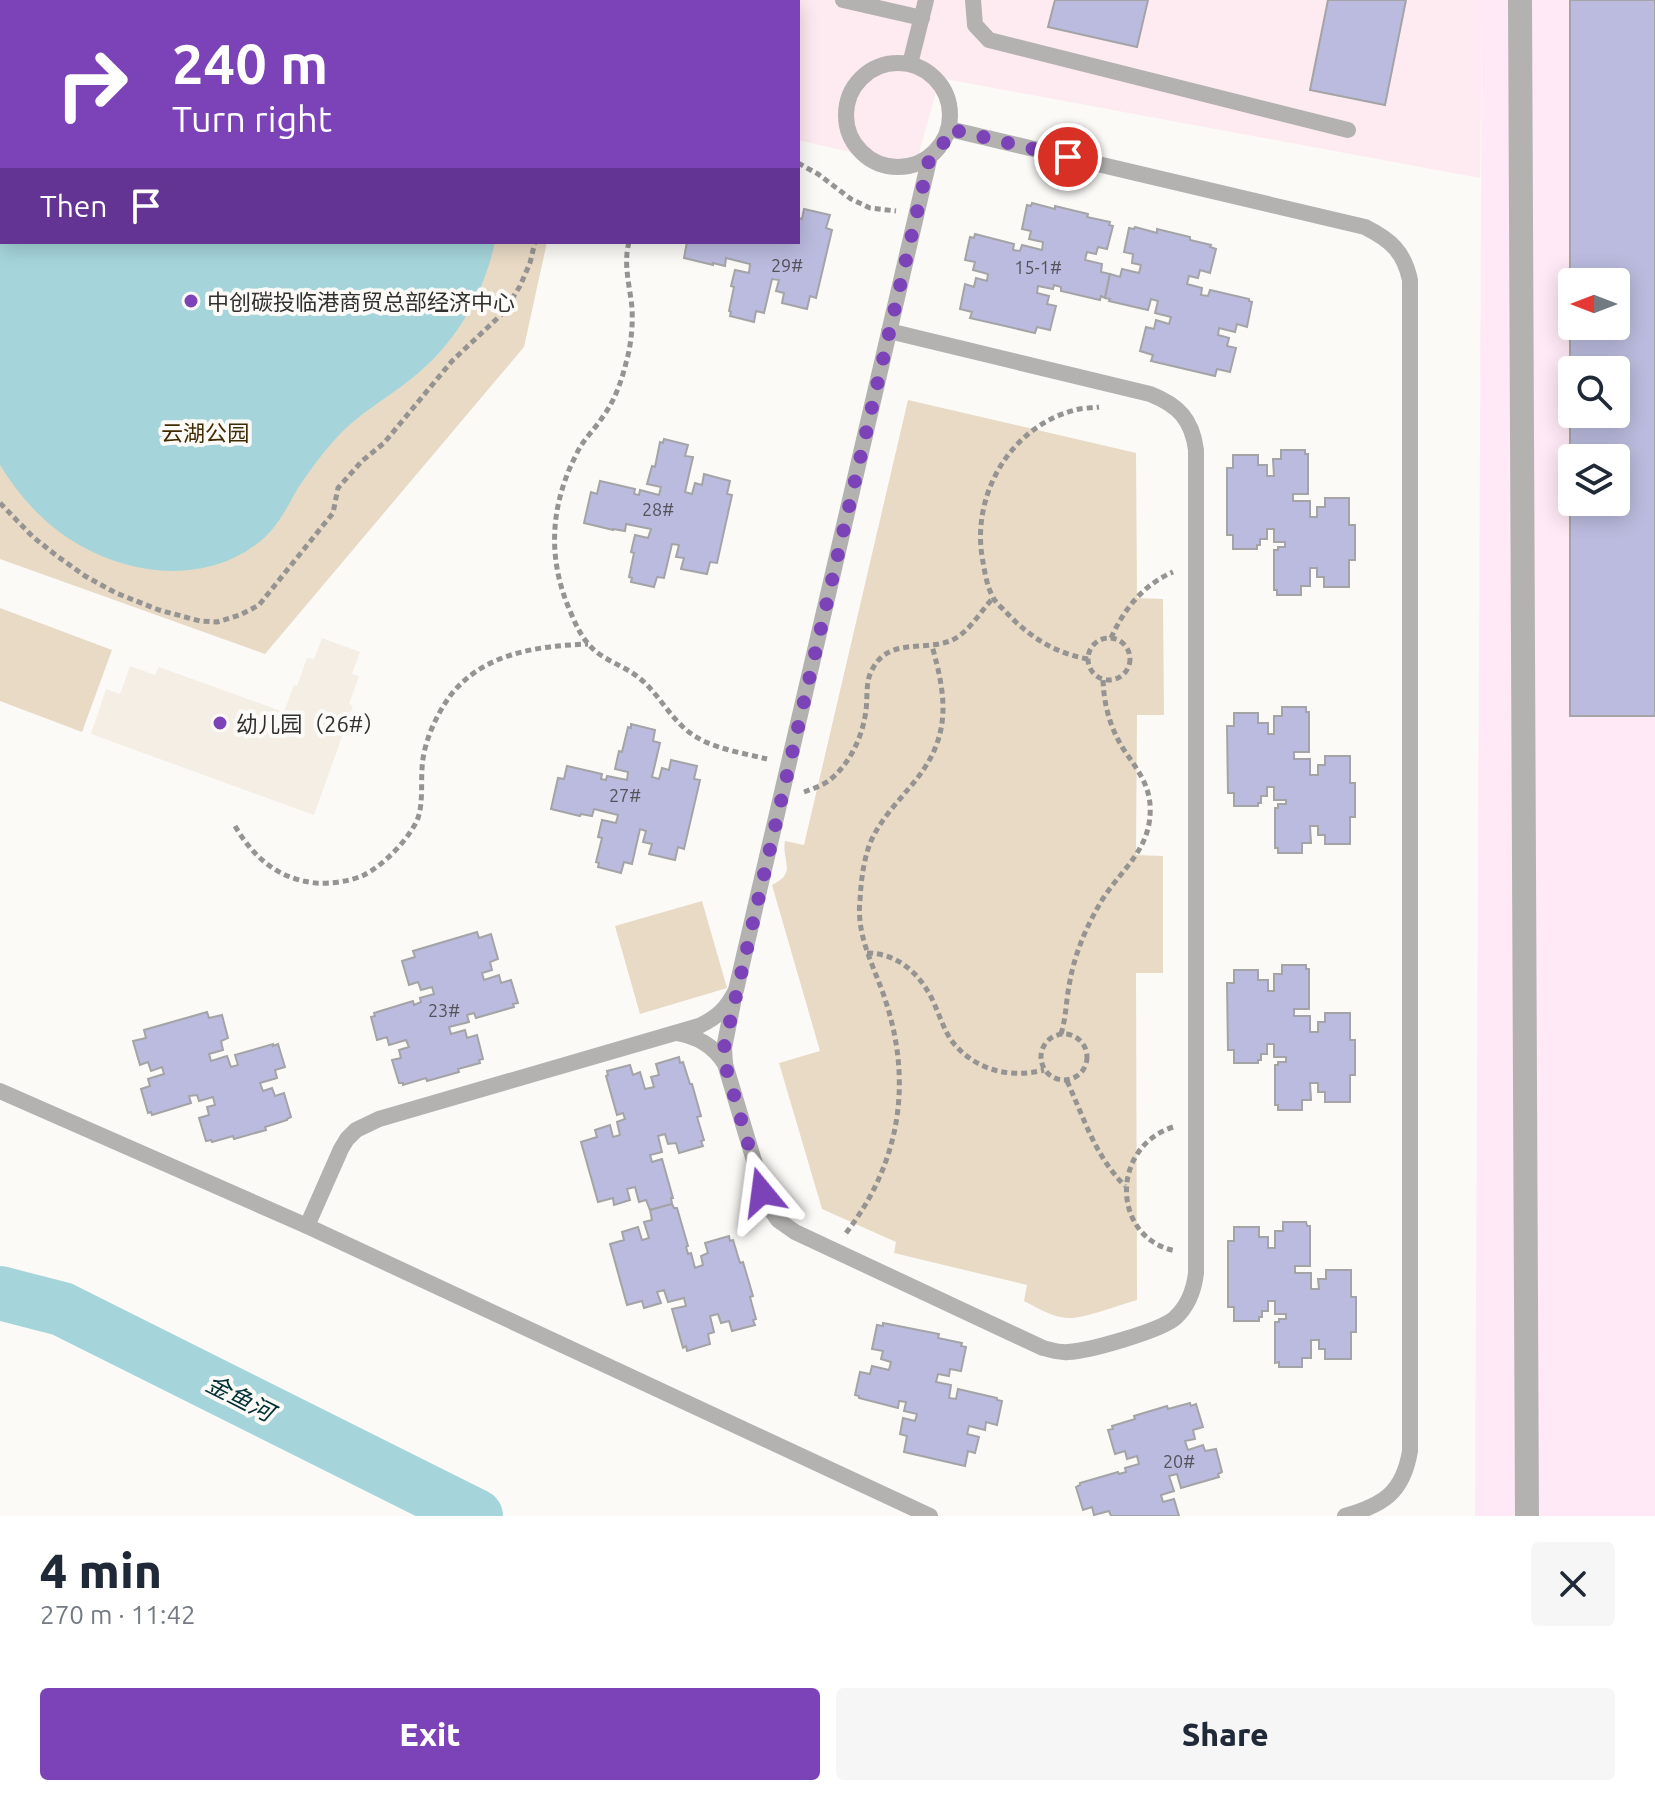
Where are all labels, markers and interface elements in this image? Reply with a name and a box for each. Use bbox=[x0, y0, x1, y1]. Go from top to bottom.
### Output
icon: right bbox=[40, 32, 144, 136]
text: 240 m bbox=[172, 32, 328, 95]
text: Turn right bbox=[172, 98, 332, 139]
pin bbox=[1034, 123, 1102, 191]
icon: arrive bbox=[1046, 135, 1090, 179]
icon: arrive bbox=[124, 184, 168, 228]
text: Then bbox=[40, 189, 108, 223]
house number: 29# bbox=[771, 255, 803, 275]
house number: 15-1# bbox=[1014, 257, 1062, 277]
north arrow bbox=[1558, 268, 1630, 340]
map controls bbox=[1558, 268, 1630, 516]
place label: 中创碳投临港商贸总部经济中心 bbox=[207, 289, 515, 314]
marker: 中创碳投临港商贸总部经济中心 bbox=[182, 292, 200, 310]
button: search bbox=[1558, 356, 1630, 428]
park label: 云湖公园 bbox=[161, 420, 249, 445]
button: layers bbox=[1558, 444, 1630, 516]
house number: 28# bbox=[642, 499, 674, 519]
place label: 幼儿园（26#） bbox=[236, 711, 385, 736]
marker: 幼儿园（26#） bbox=[211, 714, 229, 732]
house number: 27# bbox=[609, 785, 641, 805]
house number: 23# bbox=[428, 1000, 460, 1020]
position arrow bbox=[720, 1150, 804, 1234]
water label: 金鱼河 bbox=[202, 1370, 282, 1428]
house number: 20# bbox=[1163, 1451, 1195, 1471]
button: close bbox=[1531, 1542, 1615, 1626]
text: 4 min bbox=[40, 1543, 162, 1597]
text: 270 m · 11:42 bbox=[40, 1600, 196, 1629]
button: Exit bbox=[40, 1688, 820, 1780]
button: Share bbox=[836, 1688, 1615, 1780]

